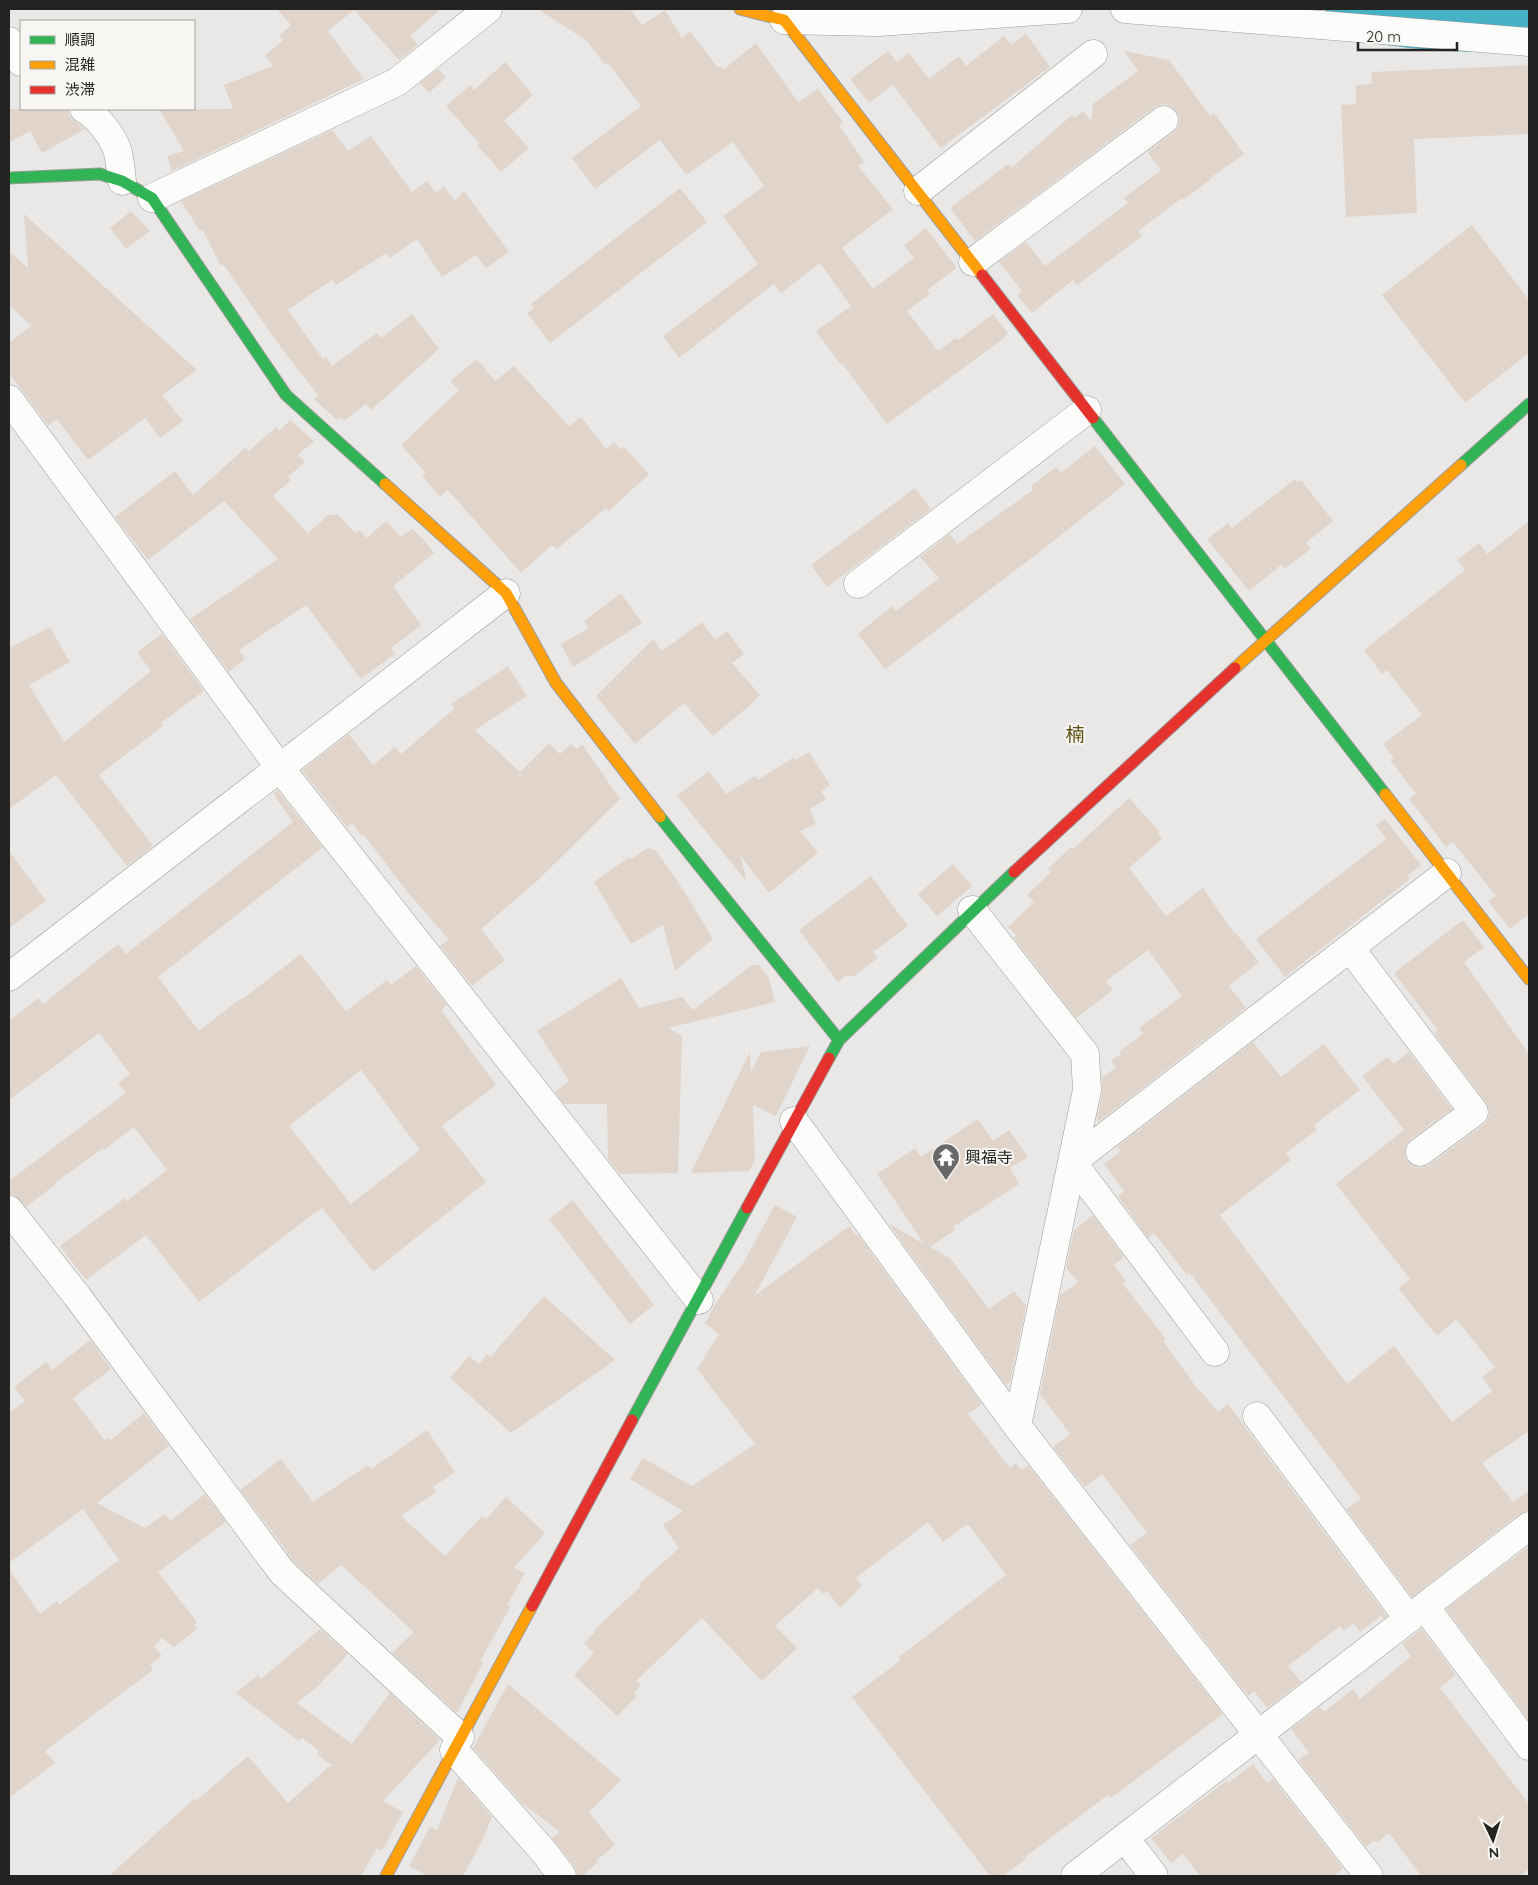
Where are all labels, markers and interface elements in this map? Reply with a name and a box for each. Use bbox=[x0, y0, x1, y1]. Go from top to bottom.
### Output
legend bbox=[20, 20, 195, 110]
scale bar bbox=[1358, 20, 1457, 52]
text: 20 m bbox=[1366, 27, 1401, 46]
text: 順調 bbox=[65, 30, 95, 49]
text: 混雑 bbox=[65, 55, 95, 74]
text: 渋滞 bbox=[65, 80, 95, 99]
district label: 楠 bbox=[1065, 722, 1085, 746]
temple icon: 興福寺 bbox=[931, 1142, 961, 1181]
place label: 興福寺 bbox=[965, 1147, 1013, 1167]
north arrow bbox=[1468, 1815, 1518, 1865]
text: N bbox=[1488, 1844, 1500, 1862]

